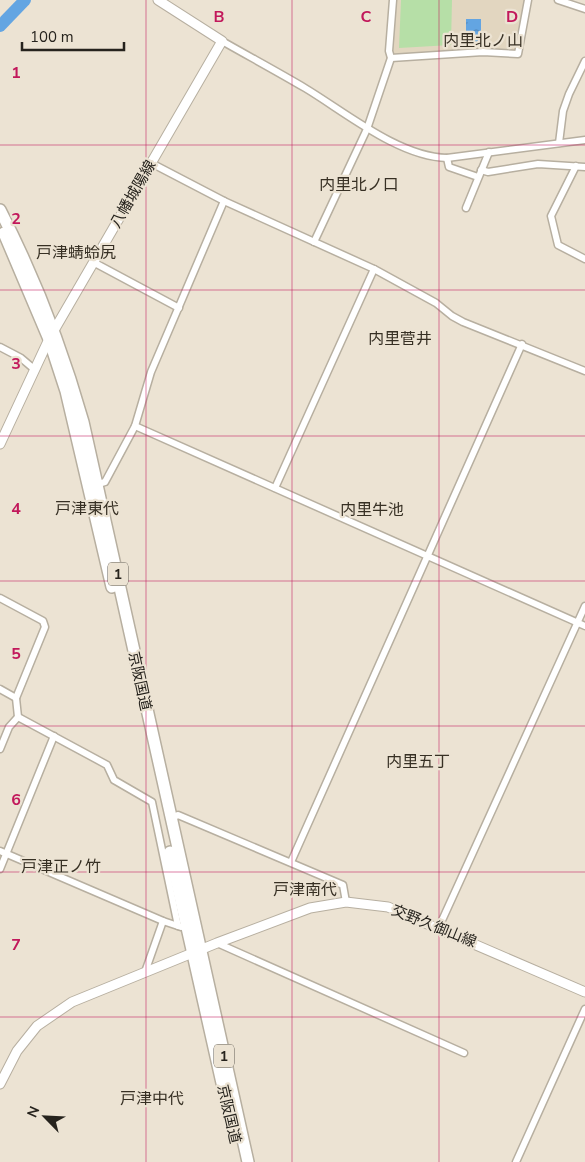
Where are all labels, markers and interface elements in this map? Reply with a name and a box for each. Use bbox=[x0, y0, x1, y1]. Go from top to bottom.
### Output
text: B bbox=[213, 6, 225, 28]
text: C bbox=[361, 6, 372, 28]
text: D bbox=[506, 6, 518, 28]
scale bar bbox=[22, 20, 125, 52]
text: 100 m bbox=[30, 27, 74, 47]
district label: 内里北ノ山 bbox=[443, 30, 523, 52]
text: 1 bbox=[11, 62, 21, 84]
street label: 八幡城陽線 bbox=[106, 157, 160, 231]
district label: 内里北ノ口 bbox=[319, 174, 399, 196]
text: 2 bbox=[11, 208, 21, 230]
district label: 戸津蜻蛉尻 bbox=[36, 242, 116, 264]
district label: 内里菅井 bbox=[368, 328, 432, 350]
text: 3 bbox=[11, 353, 21, 375]
text: 4 bbox=[11, 498, 21, 520]
district label: 戸津東代 bbox=[55, 498, 119, 520]
district label: 内里牛池 bbox=[340, 499, 404, 521]
road number: 1 bbox=[108, 562, 128, 586]
text: 5 bbox=[11, 643, 21, 665]
street label: 京阪国道 bbox=[124, 650, 156, 712]
district label: 内里五丁 bbox=[386, 751, 450, 773]
text: 6 bbox=[11, 789, 21, 811]
district label: 戸津正ノ竹 bbox=[21, 856, 101, 878]
district label: 戸津南代 bbox=[273, 879, 337, 901]
street label: 交野久御山線 bbox=[389, 900, 479, 952]
text: 7 bbox=[11, 934, 21, 956]
road number: 1 bbox=[214, 1044, 234, 1068]
street label: 京阪国道 bbox=[213, 1083, 245, 1145]
district label: 戸津中代 bbox=[120, 1088, 184, 1110]
north arrow bbox=[20, 1092, 70, 1142]
text: N bbox=[23, 1103, 44, 1121]

